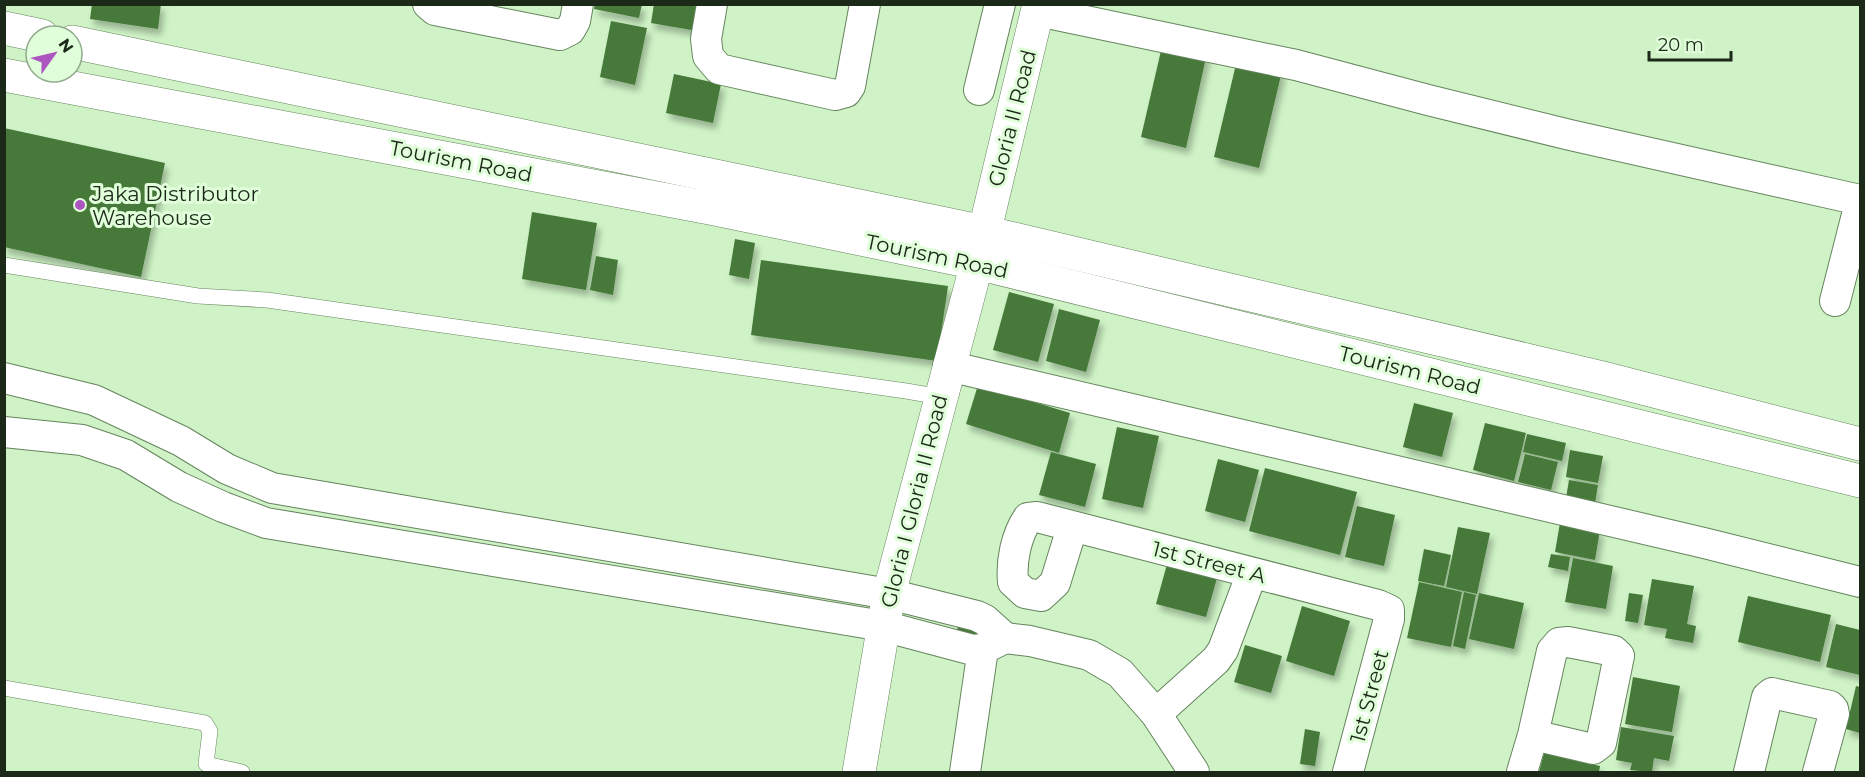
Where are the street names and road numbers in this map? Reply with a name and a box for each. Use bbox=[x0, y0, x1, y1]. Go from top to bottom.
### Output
street label: Gloria II Road bbox=[983, 47, 1041, 189]
street label: Tourism Road bbox=[387, 135, 535, 187]
street label: Tourism Road bbox=[863, 229, 1011, 283]
street label: Tourism Road bbox=[1337, 340, 1483, 400]
street label: Gloria I Gloria II Road bbox=[875, 392, 953, 610]
street label: 1st Street A bbox=[1150, 536, 1269, 588]
street label: 1st Street bbox=[1345, 647, 1393, 745]

